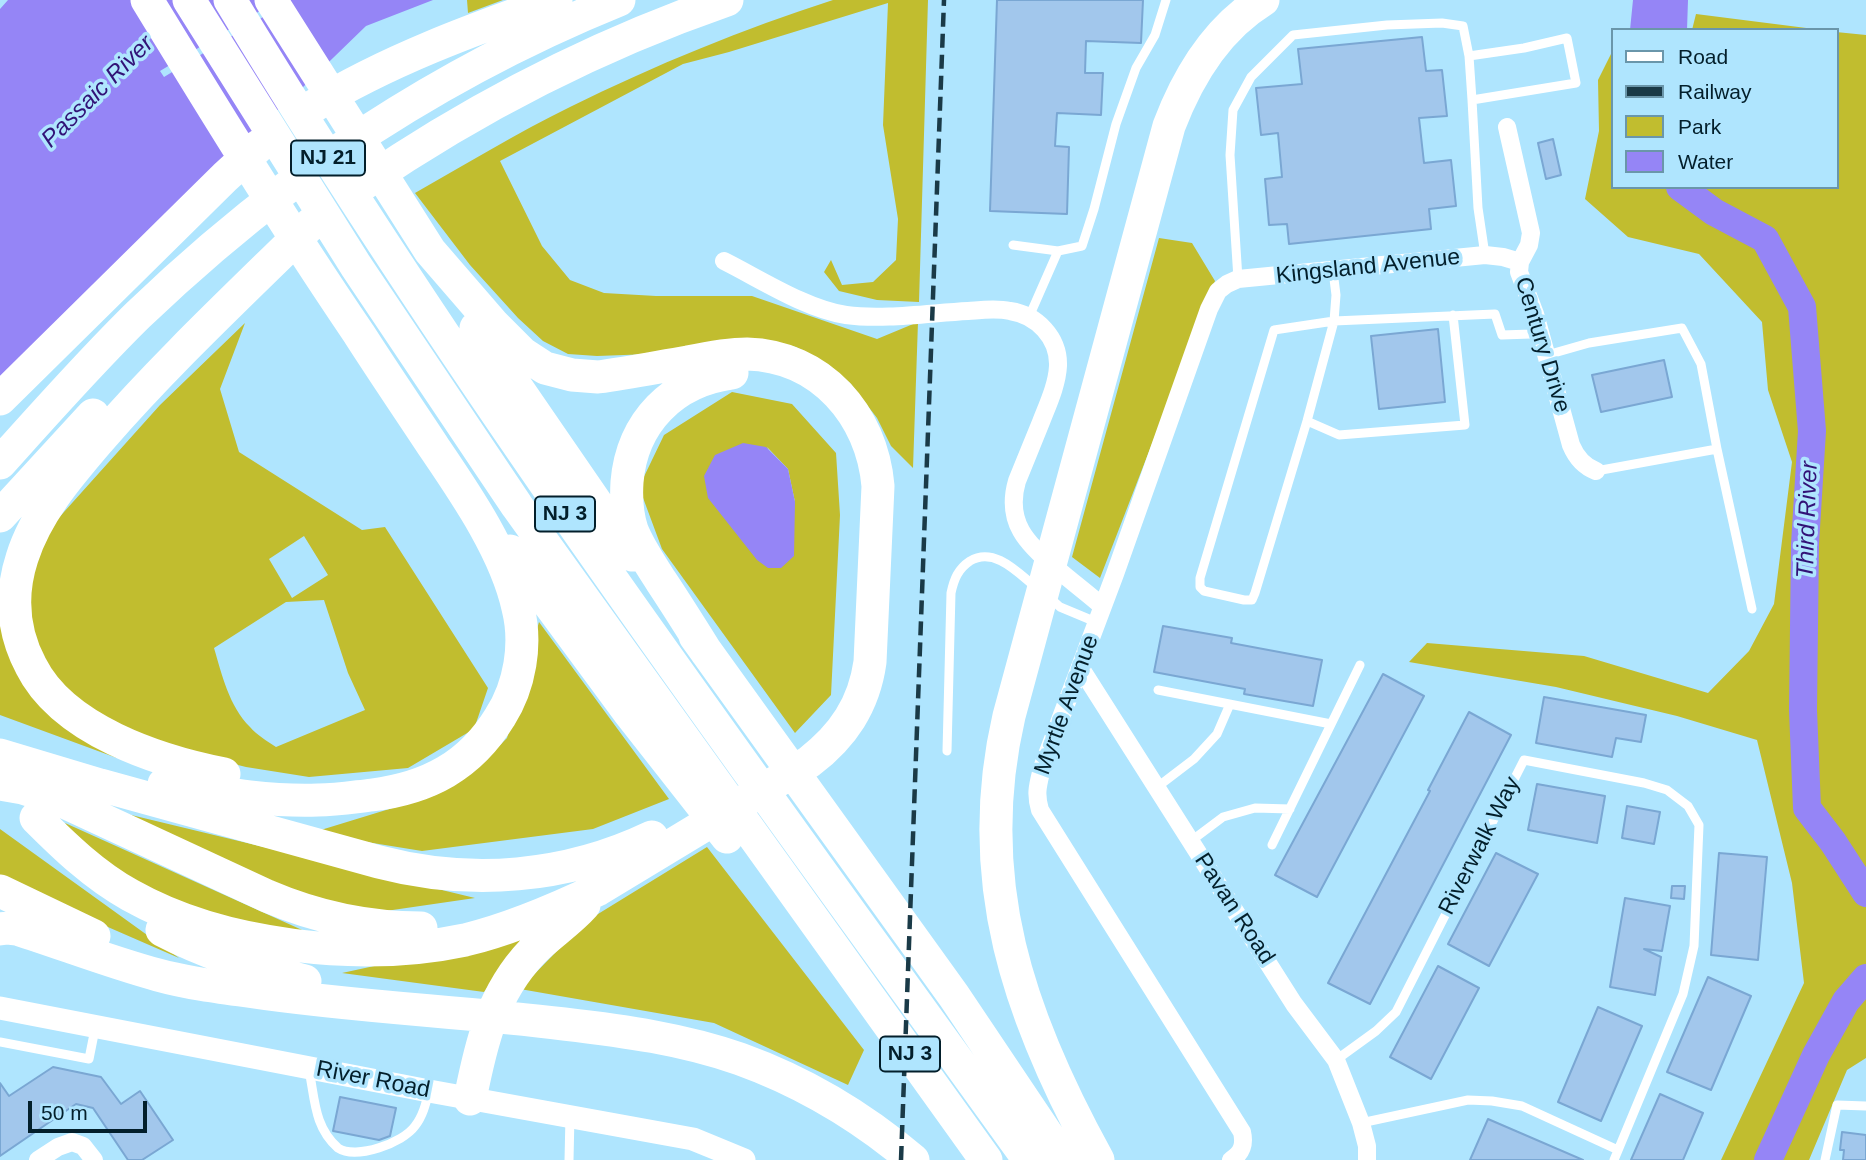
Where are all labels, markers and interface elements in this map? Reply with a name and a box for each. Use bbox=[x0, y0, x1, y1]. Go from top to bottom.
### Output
legend bbox=[1610, 28, 1838, 189]
water label: Passaic River bbox=[36, 30, 160, 154]
text: Road bbox=[1678, 45, 1728, 68]
text: Railway bbox=[1678, 80, 1752, 103]
text: Park bbox=[1678, 115, 1721, 138]
road number: NJ 21 bbox=[291, 140, 365, 176]
text: Water bbox=[1678, 150, 1733, 173]
street label: Kingsland Avenue bbox=[1275, 244, 1461, 290]
street label: Century Drive bbox=[1508, 274, 1576, 416]
water label: Third River bbox=[1792, 461, 1824, 579]
road number: NJ 3 bbox=[535, 496, 595, 532]
street label: Myrtle Avenue bbox=[1029, 631, 1105, 779]
street label: Riverwalk Way bbox=[1433, 772, 1527, 920]
street label: Pavan Road bbox=[1188, 848, 1280, 970]
road number: NJ 3 bbox=[880, 1036, 940, 1072]
street label: River Road bbox=[314, 1055, 432, 1105]
scale bar bbox=[32, 1086, 150, 1130]
text: 50 m bbox=[41, 1101, 88, 1124]

